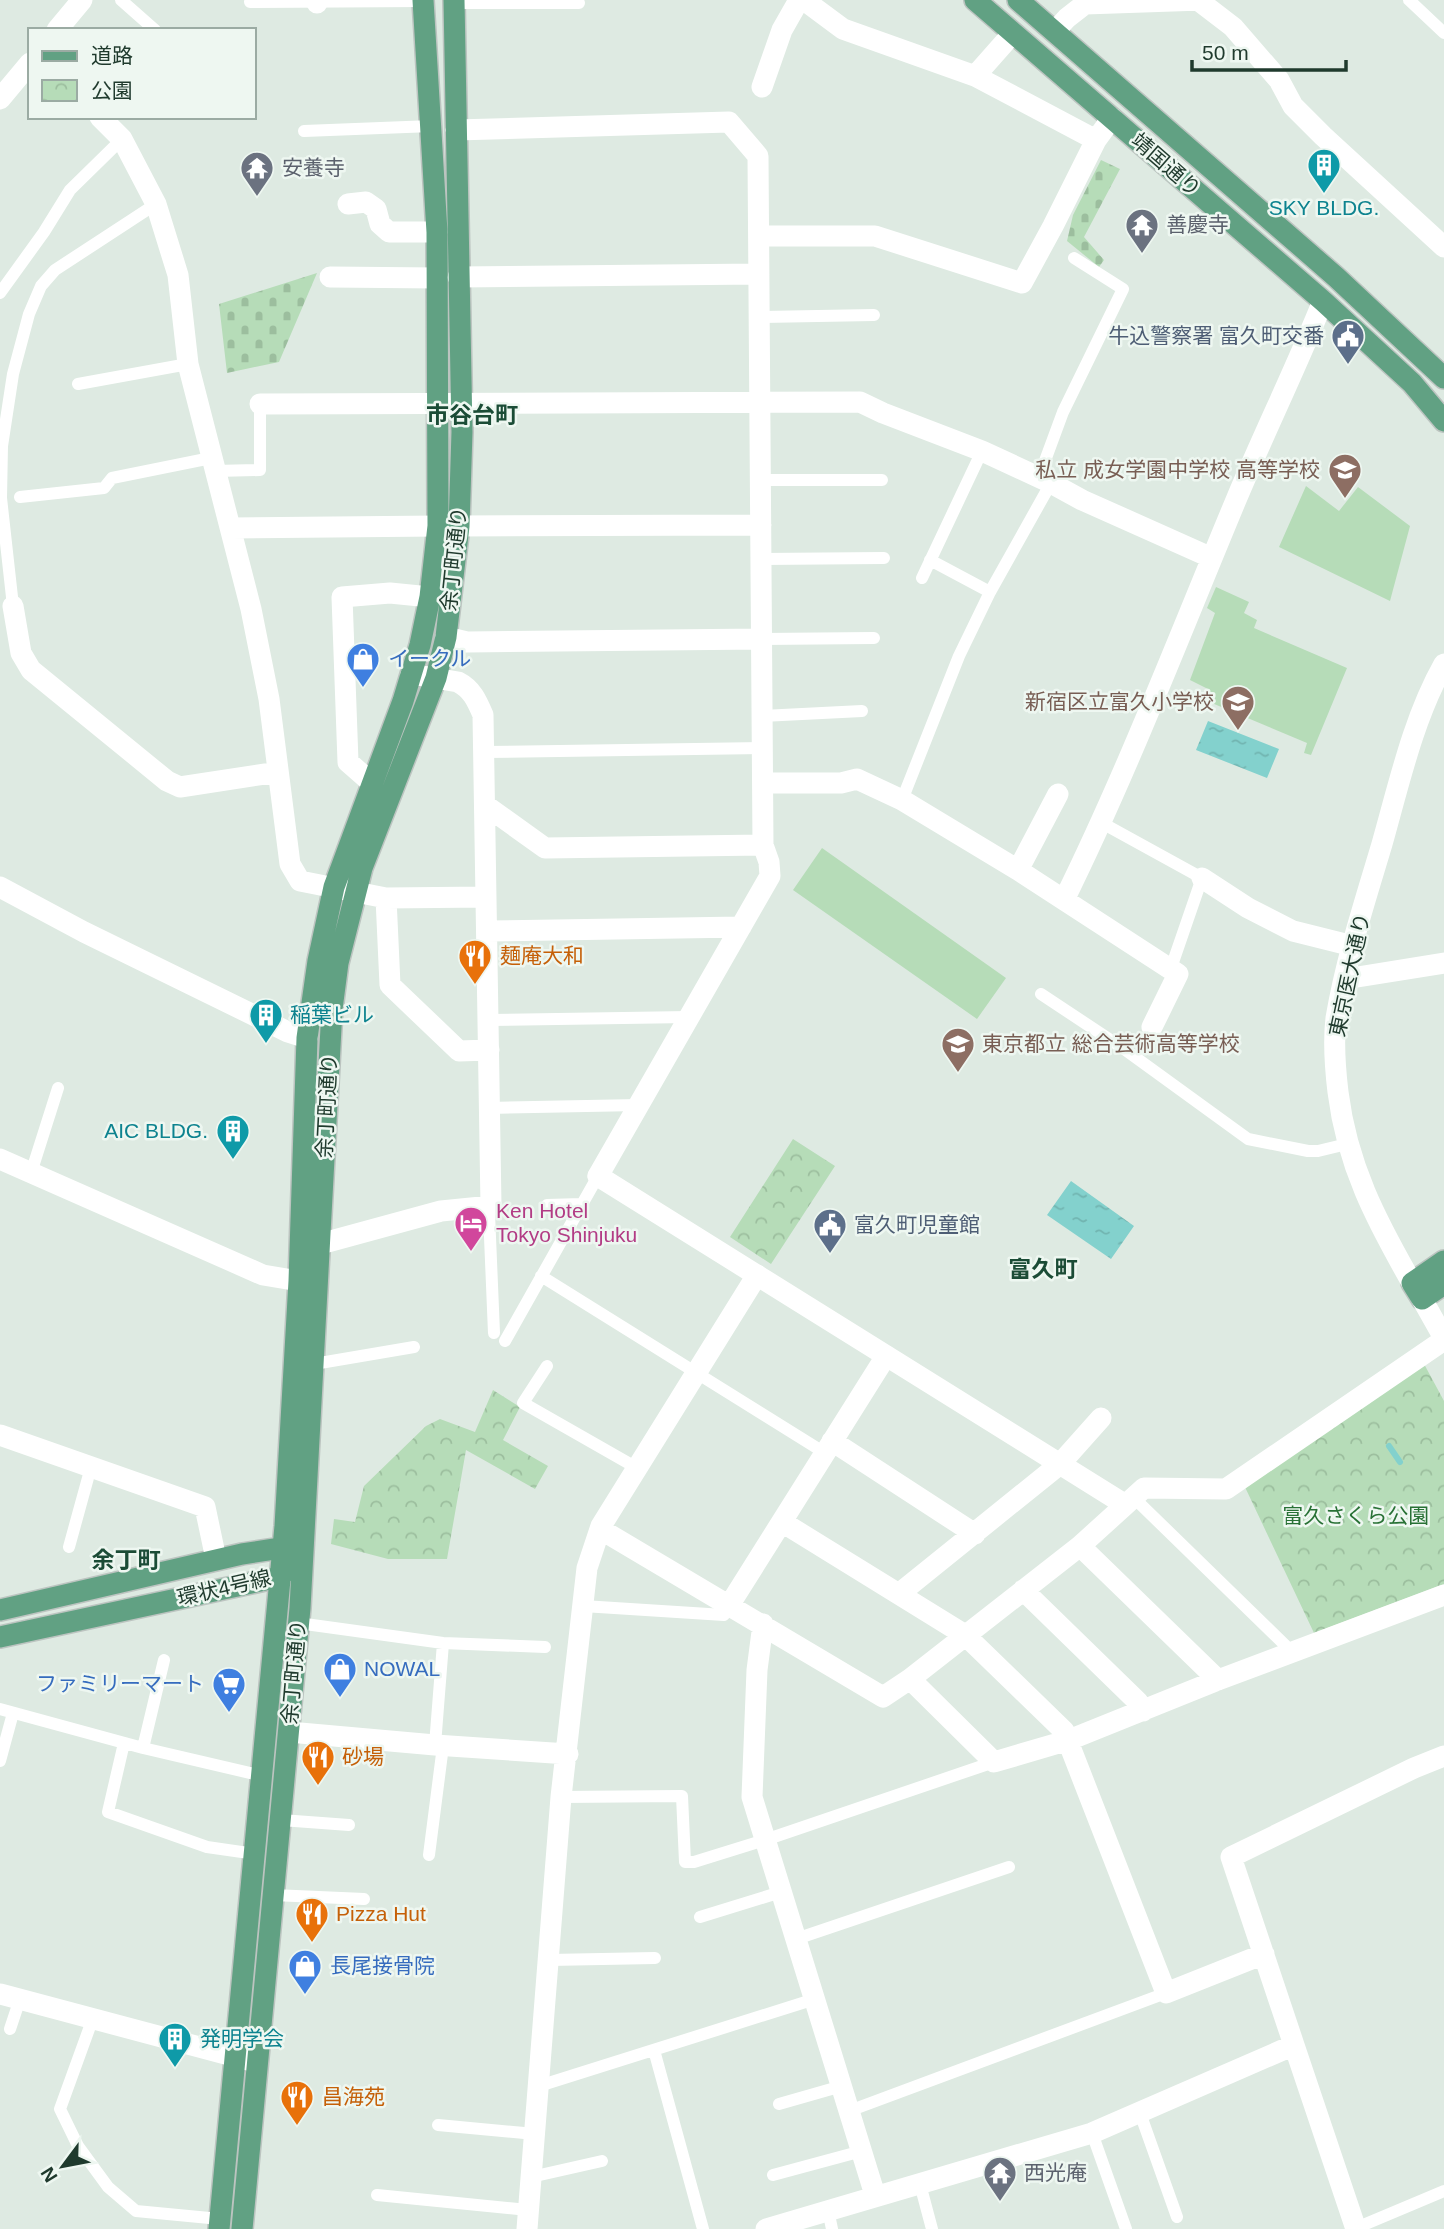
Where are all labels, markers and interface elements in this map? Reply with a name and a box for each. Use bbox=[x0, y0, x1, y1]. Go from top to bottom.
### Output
legend bbox=[28, 28, 256, 119]
scale bar bbox=[1192, 28, 1346, 72]
text: 50 m bbox=[1202, 41, 1249, 64]
text: 道路 bbox=[91, 44, 133, 67]
text: 公園 bbox=[91, 79, 133, 102]
street label: 靖国通り bbox=[1127, 128, 1206, 201]
building icon: SKY BLDG. bbox=[1305, 146, 1343, 195]
temple icon: 安養寺 bbox=[238, 149, 276, 198]
place label: 安養寺 bbox=[282, 156, 345, 179]
place label: SKY BLDG. bbox=[1269, 196, 1379, 219]
temple icon: 善慶寺 bbox=[1123, 206, 1161, 255]
place label: 善慶寺 bbox=[1166, 213, 1229, 236]
public building icon: 牛込警察署 富久町交番 bbox=[1329, 317, 1367, 366]
place label: 牛込警察署 富久町交番 bbox=[1108, 324, 1324, 347]
district label: 市谷台町 bbox=[426, 402, 518, 428]
school or university icon: 私立 成女学園中学校 高等学校 bbox=[1326, 451, 1364, 500]
place label: 私立 成女学園中学校 高等学校 bbox=[1035, 458, 1320, 481]
street label: 余丁町通り bbox=[437, 506, 470, 612]
shop icon: イークル bbox=[344, 640, 382, 689]
place label: イークル bbox=[388, 647, 471, 670]
school or university icon: 新宿区立富久小学校 bbox=[1219, 683, 1257, 732]
place label: 新宿区立富久小学校 bbox=[1025, 690, 1214, 713]
street label: 東京医大通り bbox=[1325, 911, 1374, 1039]
restaurant icon: 麺庵大和 bbox=[456, 937, 494, 986]
place label: 麺庵大和 bbox=[500, 944, 584, 967]
building icon: 稲葉ビル bbox=[247, 996, 285, 1045]
place label: 稲葉ビル bbox=[290, 1003, 374, 1026]
school or university icon: 東京都立 総合芸術高等学校 bbox=[939, 1025, 977, 1074]
place label: 東京都立 総合芸術高等学校 bbox=[982, 1032, 1240, 1055]
street label: 余丁町通り bbox=[312, 1053, 341, 1159]
building icon: AIC BLDG. bbox=[214, 1112, 252, 1161]
place label: AIC BLDG. bbox=[104, 1119, 208, 1142]
place label: Ken Hotel Tokyo Shinjuku bbox=[496, 1199, 637, 1246]
hotel icon: Ken Hotel Tokyo Shinjuku bbox=[452, 1204, 490, 1253]
public building icon: 富久町児童館 bbox=[811, 1206, 849, 1255]
place label: 富久町児童館 bbox=[854, 1213, 980, 1236]
district label: 富久町 bbox=[1009, 1256, 1078, 1282]
park label: 富久さくら公園 bbox=[1283, 1504, 1430, 1527]
district label: 余丁町 bbox=[92, 1547, 161, 1573]
street label: 環状4号線 bbox=[175, 1566, 273, 1609]
street label: 余丁町通り bbox=[277, 1619, 310, 1725]
shop icon: NOWAL bbox=[321, 1650, 359, 1699]
place label: NOWAL bbox=[364, 1657, 440, 1680]
supermarket icon: ファミリーマート bbox=[210, 1665, 248, 1714]
place label: ファミリーマート bbox=[36, 1672, 204, 1695]
restaurant icon: 砂場 bbox=[299, 1738, 337, 1787]
place label: 砂場 bbox=[342, 1745, 384, 1768]
restaurant icon: Pizza Hut bbox=[293, 1895, 331, 1944]
place label: Pizza Hut bbox=[336, 1902, 426, 1925]
shop icon: 長尾接骨院 bbox=[286, 1947, 324, 1996]
place label: 長尾接骨院 bbox=[330, 1954, 435, 1977]
building icon: 発明学会 bbox=[156, 2020, 194, 2069]
place label: 発明学会 bbox=[200, 2027, 284, 2050]
restaurant icon: 昌海苑 bbox=[278, 2078, 316, 2127]
place label: 昌海苑 bbox=[322, 2085, 385, 2108]
north arrow bbox=[28, 2131, 98, 2201]
temple icon: 西光庵 bbox=[981, 2154, 1019, 2203]
place label: 西光庵 bbox=[1024, 2161, 1087, 2184]
text: N bbox=[36, 2163, 62, 2186]

